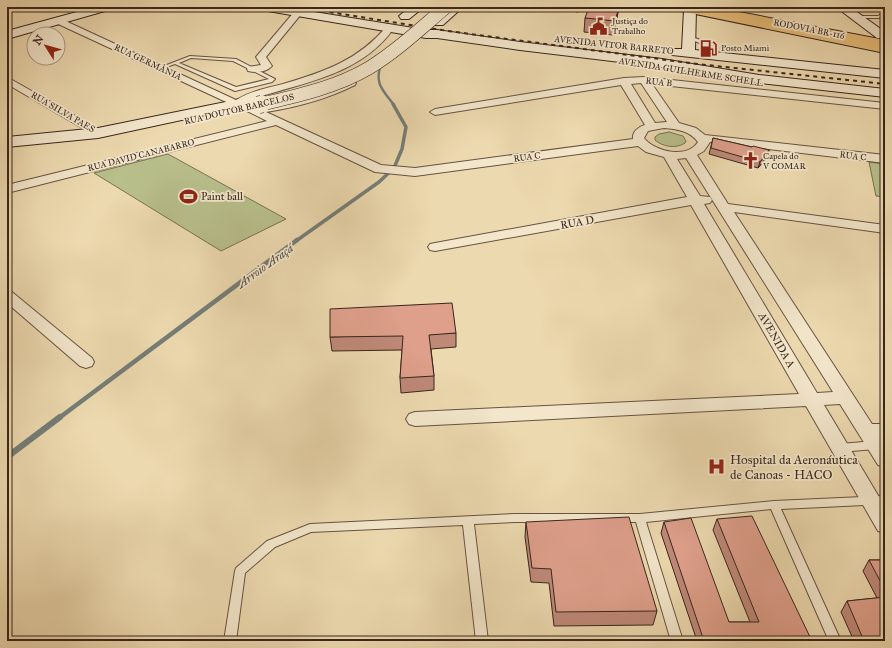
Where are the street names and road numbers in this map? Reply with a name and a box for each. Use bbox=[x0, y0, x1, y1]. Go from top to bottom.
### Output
street label: RODOVIA BR-116 bbox=[773, 16, 846, 41]
street label: AVENIDA VITOR BARRETO bbox=[553, 33, 674, 56]
street label: RUA GERMÂNIA bbox=[113, 41, 184, 82]
street label: AVENIDA GUILHERME SCHELL bbox=[617, 55, 764, 88]
street label: RUA B bbox=[645, 75, 673, 88]
street label: RUA SILVA PAES bbox=[29, 89, 97, 134]
street label: RUA DOUTOR BARCELOS bbox=[183, 91, 295, 127]
street label: RUA DAVID CANABARRO bbox=[86, 136, 195, 173]
street label: RUA C bbox=[839, 148, 867, 163]
street label: RUA C bbox=[513, 149, 541, 164]
street label: RUA D bbox=[559, 213, 595, 232]
street label: AVENIDA A bbox=[755, 309, 798, 371]

